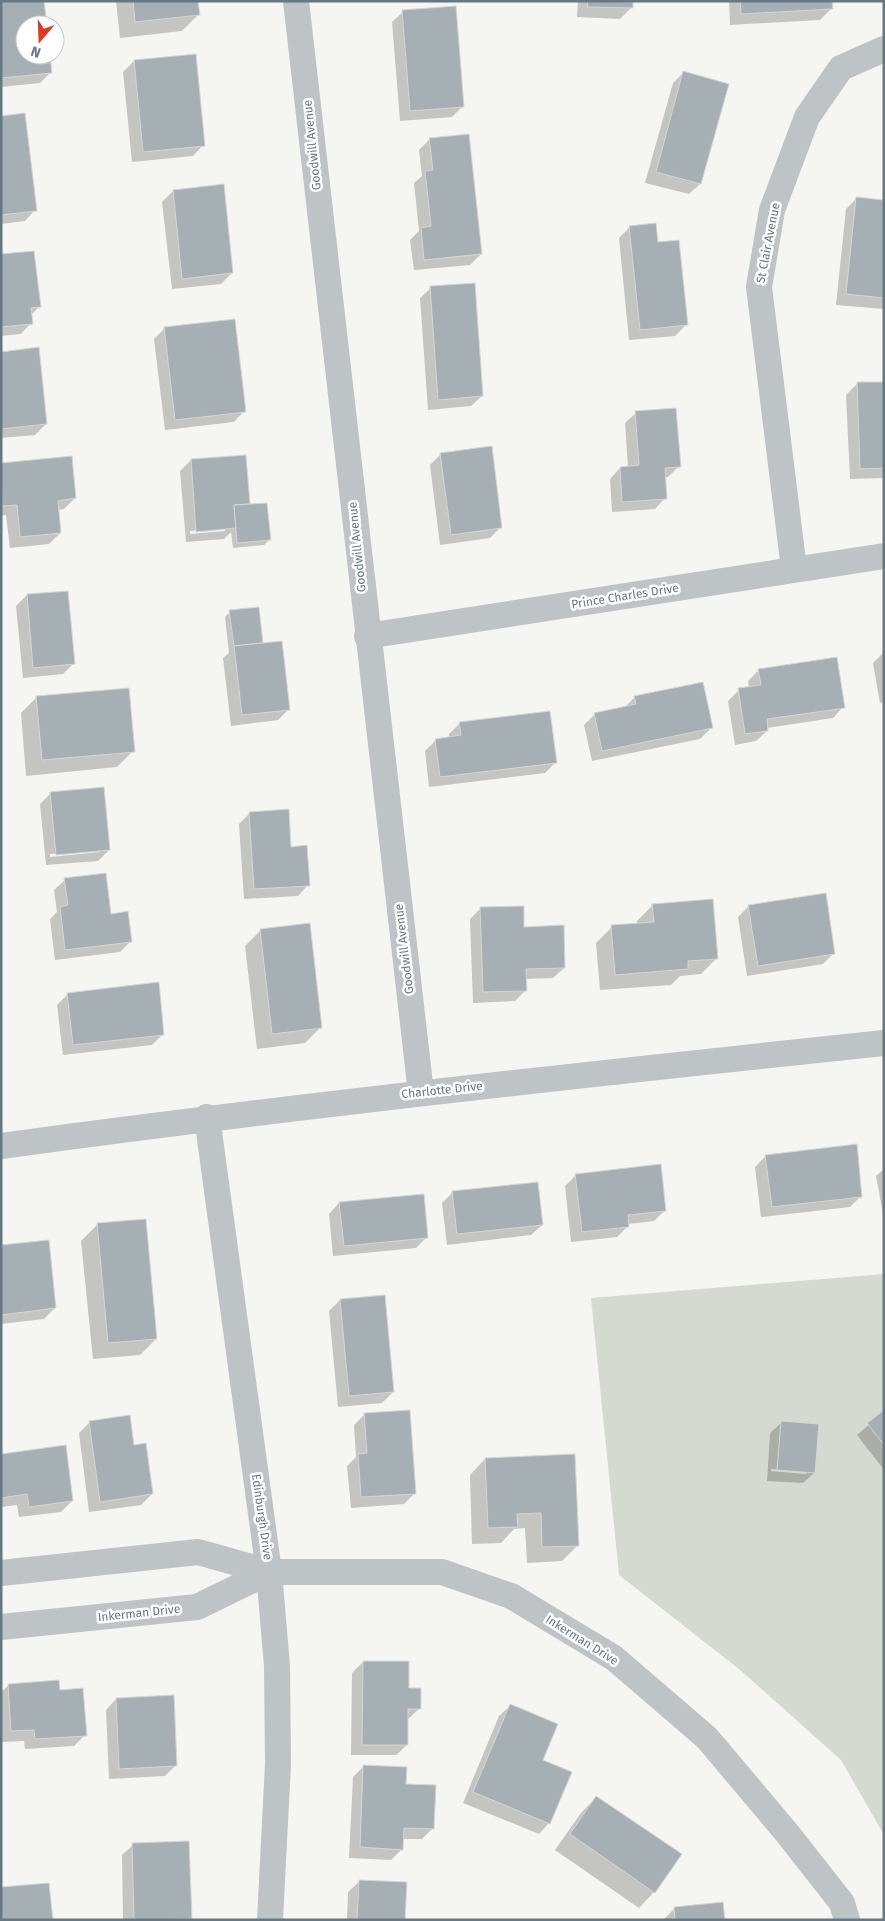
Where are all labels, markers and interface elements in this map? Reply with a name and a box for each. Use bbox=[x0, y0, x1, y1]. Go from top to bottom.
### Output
north arrow bbox=[15, 15, 65, 65]
text: N bbox=[29, 42, 43, 61]
street label: Goodwill Avenue bbox=[300, 99, 324, 191]
street label: St Clair Avenue bbox=[753, 202, 783, 284]
street label: Goodwill Avenue bbox=[345, 501, 369, 593]
street label: Prince Charles Drive bbox=[570, 581, 680, 611]
street label: Goodwill Avenue bbox=[392, 903, 416, 995]
street label: Charlotte Drive bbox=[401, 1079, 483, 1101]
street label: Edinburgh Drive bbox=[249, 1473, 275, 1561]
street label: Inkerman Drive bbox=[97, 1602, 181, 1624]
street label: Inkerman Drive bbox=[543, 1612, 621, 1668]

